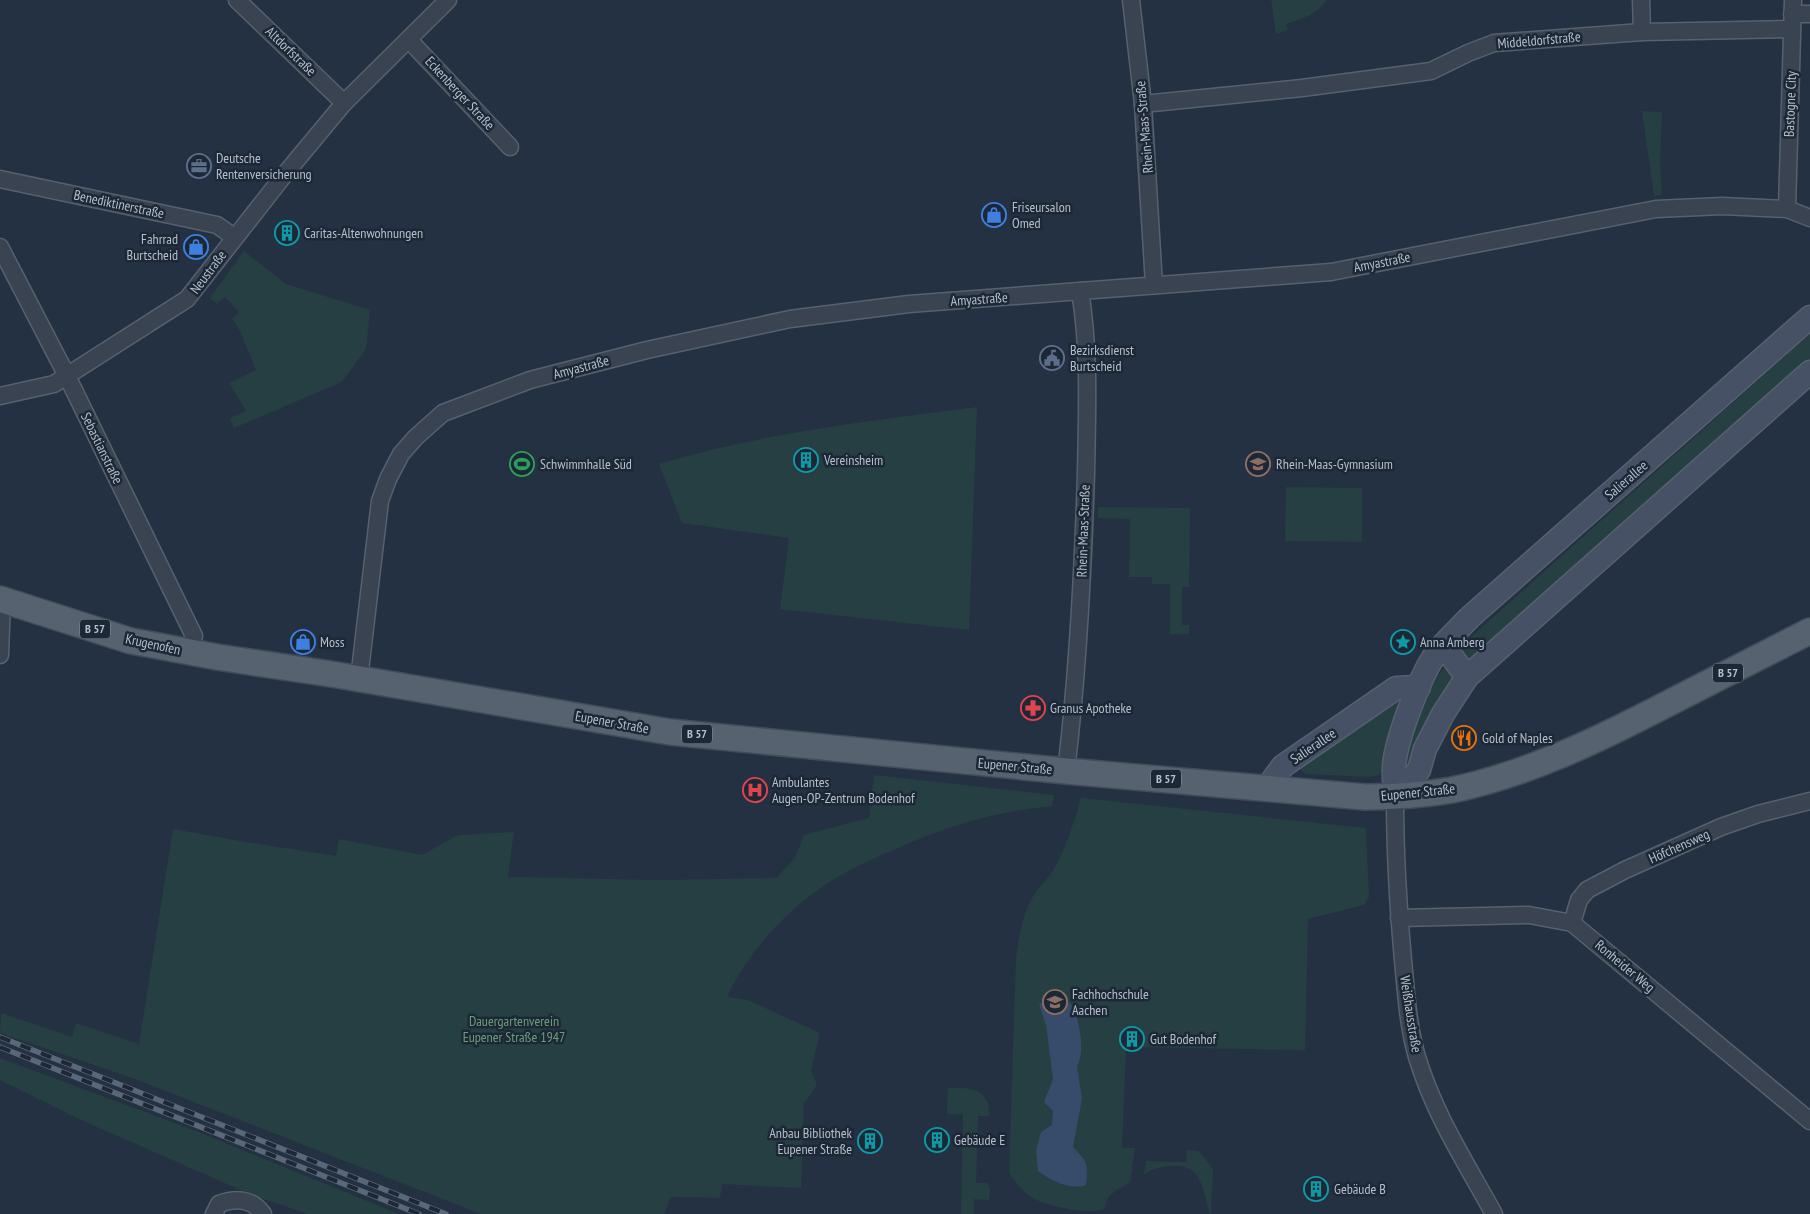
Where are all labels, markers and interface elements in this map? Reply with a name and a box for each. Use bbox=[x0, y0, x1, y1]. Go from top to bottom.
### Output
street label: Altdorfstraße bbox=[262, 22, 320, 80]
street label: Middeldorfstraße bbox=[1497, 27, 1581, 53]
street label: Eckenberger Straße bbox=[421, 52, 499, 134]
street label: Bastogne City bbox=[1780, 70, 1800, 137]
street label: Rhein-Maas-Straße bbox=[1131, 80, 1157, 174]
place label: Deutsche Rentenversicherung bbox=[216, 149, 312, 183]
office icon: Deutsche Rentenversicherung bbox=[186, 153, 212, 179]
street label: Benediktinerstraße bbox=[72, 186, 166, 222]
place label: Friseursalon Omed bbox=[1012, 198, 1071, 232]
shop icon: Friseursalon Omed bbox=[981, 202, 1007, 228]
building icon: Caritas-Altenwohnungen bbox=[274, 220, 300, 246]
place label: Caritas-Altenwohnungen bbox=[304, 224, 423, 242]
place label: Fahrrad Burtscheid bbox=[127, 230, 178, 264]
shop icon: Fahrrad Burtscheid bbox=[183, 234, 209, 260]
street label: Neustraße bbox=[186, 246, 230, 297]
street label: Amyastraße bbox=[1352, 248, 1412, 276]
street label: Amyastraße bbox=[950, 288, 1008, 310]
place label: Bezirksdienst Burtscheid bbox=[1070, 341, 1134, 375]
public building icon: Bezirksdienst Burtscheid bbox=[1039, 345, 1065, 371]
street label: Amyastraße bbox=[551, 351, 611, 383]
street label: Sebastianstraße bbox=[77, 409, 127, 487]
building icon: Vereinsheim bbox=[793, 447, 819, 473]
sports icon: Schwimmhalle Süd bbox=[509, 451, 535, 477]
place label: Vereinsheim bbox=[823, 451, 883, 469]
school or university icon: Rhein-Maas-Gymnasium bbox=[1245, 451, 1271, 477]
place label: Schwimmhalle Süd bbox=[540, 455, 632, 473]
place label: Rhein-Maas-Gymnasium bbox=[1276, 455, 1393, 473]
street label: Salierallee bbox=[1601, 456, 1651, 504]
street label: Rhein-Maas-Straße bbox=[1072, 484, 1094, 578]
road number: B 57 bbox=[80, 620, 110, 638]
street label: Krugenofen bbox=[124, 629, 182, 659]
shop icon: Moss bbox=[290, 629, 316, 655]
place icon: Anna Amberg bbox=[1390, 629, 1416, 655]
place label: Moss bbox=[320, 633, 345, 651]
place label: Anna Amberg bbox=[1420, 633, 1485, 651]
road number: B 57 bbox=[1713, 664, 1743, 682]
pharmacy icon: Granus Apotheke bbox=[1020, 695, 1046, 721]
place label: Granus Apotheke bbox=[1050, 699, 1132, 717]
street label: Eupener Straße bbox=[574, 707, 650, 737]
road number: B 57 bbox=[682, 724, 712, 744]
street label: Salierallee bbox=[1287, 724, 1339, 768]
restaurant icon: Gold of Naples bbox=[1451, 725, 1477, 751]
place label: Gold of Naples bbox=[1482, 729, 1553, 747]
street label: Eupener Straße bbox=[977, 754, 1053, 778]
road number: B 57 bbox=[1151, 770, 1181, 789]
place label: Ambulantes Augen-OP-Zentrum Bodenhof bbox=[772, 773, 915, 807]
hospital icon: Ambulantes Augen-OP-Zentrum Bodenhof bbox=[742, 777, 768, 803]
street label: Eupener Straße bbox=[1380, 779, 1456, 805]
street label: Höfchensweg bbox=[1646, 825, 1712, 867]
street label: Ronheider Weg bbox=[1591, 936, 1659, 996]
street label: Weißhausstraße bbox=[1396, 974, 1426, 1054]
place label: Fachhochschule Aachen bbox=[1072, 985, 1149, 1019]
school or university icon: Fachhochschule Aachen bbox=[1042, 989, 1068, 1015]
park label: Dauergartenverein Eupener Straße 1947 bbox=[463, 1012, 565, 1046]
building icon: Gut Bodenhof bbox=[1119, 1026, 1145, 1052]
place label: Gut Bodenhof bbox=[1150, 1030, 1216, 1048]
place label: Anbau Bibliothek Eupener Straße bbox=[769, 1124, 853, 1158]
building icon: Gebäude E bbox=[924, 1127, 950, 1153]
building icon: Anbau Bibliothek Eupener Straße bbox=[857, 1128, 883, 1154]
place label: Gebäude E bbox=[954, 1131, 1005, 1149]
building icon: Gebäude B bbox=[1303, 1176, 1329, 1202]
place label: Gebäude B bbox=[1334, 1180, 1386, 1198]

